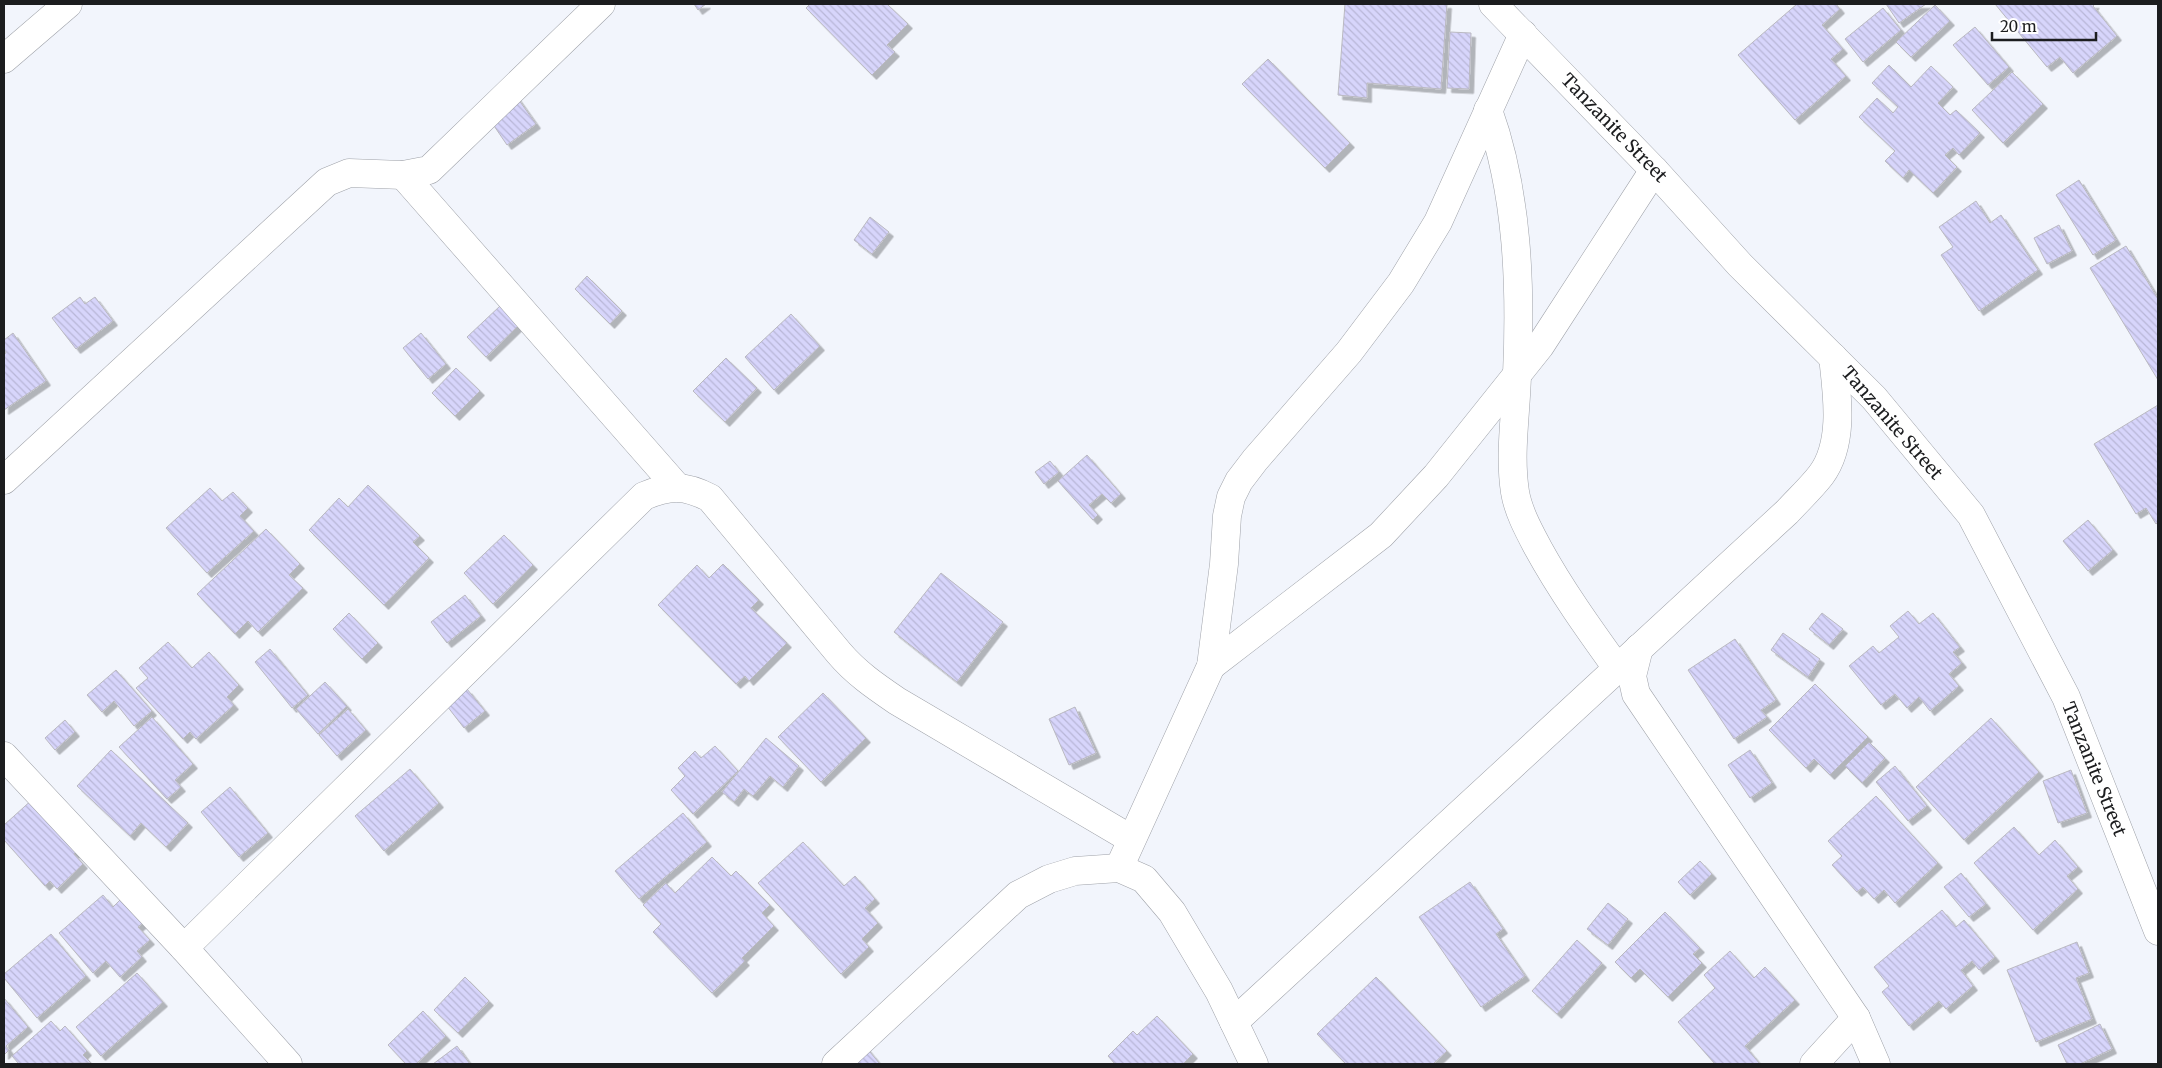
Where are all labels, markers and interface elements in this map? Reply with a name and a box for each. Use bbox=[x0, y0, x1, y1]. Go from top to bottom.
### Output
scale bar bbox=[1992, 10, 2096, 42]
text: 20 m bbox=[2000, 17, 2037, 36]
street label: Tanzanite Street bbox=[1556, 68, 1672, 187]
street label: Tanzanite Street bbox=[1837, 361, 1948, 484]
street label: Tanzanite Street bbox=[2057, 698, 2132, 839]

